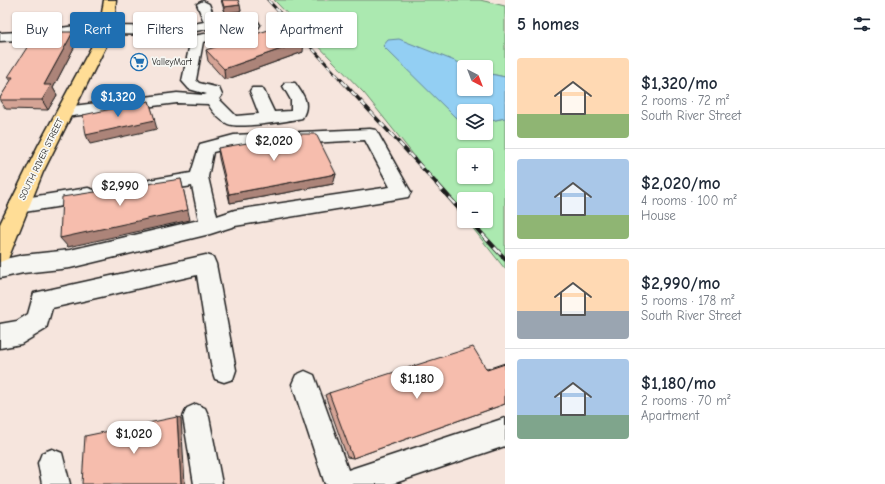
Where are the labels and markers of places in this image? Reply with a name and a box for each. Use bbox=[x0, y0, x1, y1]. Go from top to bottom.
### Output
supermarket icon: ValleyMart bbox=[129, 52, 149, 72]
place label: ValleyMart bbox=[152, 57, 192, 67]
pin: $1,320 bbox=[85, 84, 151, 118]
pin: $2,020 bbox=[241, 128, 307, 162]
pin: $2,990 bbox=[87, 173, 153, 207]
pin: $1,180 bbox=[384, 366, 450, 400]
pin: $1,020 bbox=[101, 421, 167, 455]

